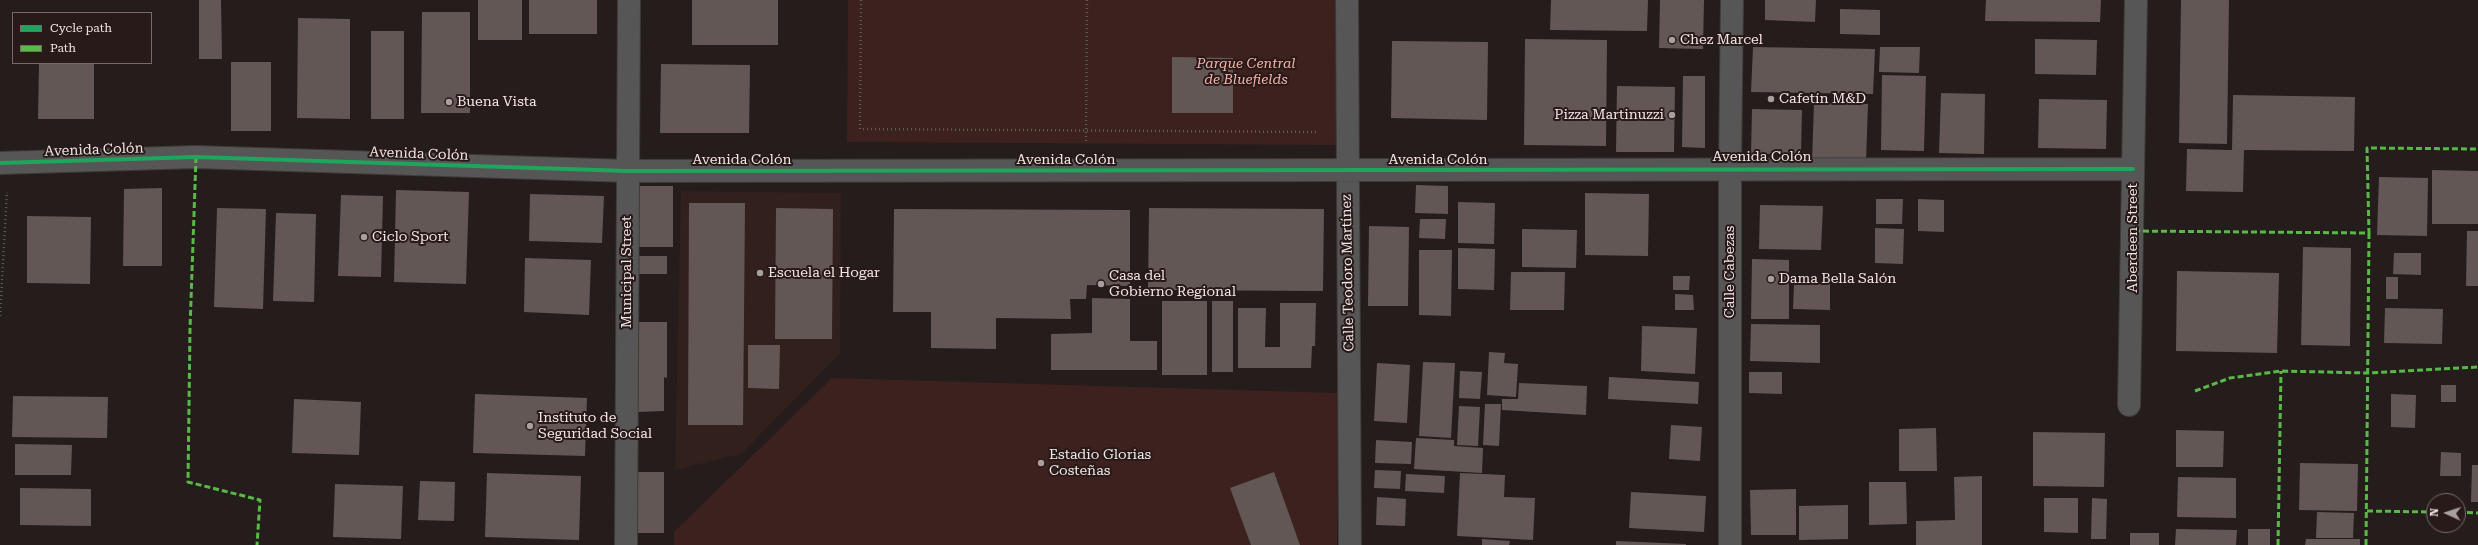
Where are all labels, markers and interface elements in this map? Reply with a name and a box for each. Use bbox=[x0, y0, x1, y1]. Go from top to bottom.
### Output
legend bbox=[12, 12, 152, 64]
text: Cycle path bbox=[50, 21, 112, 35]
place label: Chez Marcel bbox=[1680, 32, 1763, 48]
marker: Chez Marcel bbox=[1667, 35, 1677, 45]
text: Path bbox=[50, 41, 76, 55]
park label: Parque Central de Bluefields bbox=[1196, 56, 1296, 88]
place label: Cafetín M&D bbox=[1779, 91, 1866, 107]
place label: Buena Vista bbox=[457, 94, 537, 110]
marker: Cafetín M&D bbox=[1766, 94, 1776, 104]
marker: Buena Vista bbox=[444, 97, 454, 107]
place label: Pizza Martinuzzi bbox=[1554, 107, 1664, 123]
marker: Pizza Martinuzzi bbox=[1667, 110, 1677, 120]
street label: Avenida Colón bbox=[44, 140, 144, 160]
street label: Avenida Colón bbox=[369, 144, 469, 164]
street label: Avenida Colón bbox=[1712, 149, 1812, 165]
street label: Avenida Colón bbox=[692, 152, 792, 168]
street label: Avenida Colón bbox=[1016, 152, 1116, 168]
street label: Avenida Colón bbox=[1388, 152, 1488, 168]
street label: Aberdeen Street bbox=[2125, 183, 2141, 293]
street label: Calle Teodoro Martínez bbox=[1338, 194, 1358, 352]
street label: Municipal Street bbox=[619, 216, 635, 328]
street label: Calle Cabezas bbox=[1722, 226, 1738, 318]
place label: Ciclo Sport bbox=[372, 229, 449, 245]
marker: Ciclo Sport bbox=[359, 232, 369, 242]
place label: Escuela el Hogar bbox=[768, 265, 880, 281]
marker: Escuela el Hogar bbox=[755, 268, 765, 278]
place label: Casa del Gobierno Regional bbox=[1109, 268, 1236, 300]
place label: Dama Bella Salón bbox=[1779, 271, 1896, 287]
marker: Dama Bella Salón bbox=[1766, 274, 1776, 284]
marker: Casa del Gobierno Regional bbox=[1096, 279, 1106, 289]
place label: Instituto de Seguridad Social bbox=[538, 410, 652, 442]
marker: Instituto de Seguridad Social bbox=[525, 421, 535, 431]
place label: Estadio Glorias Costeñas bbox=[1049, 447, 1151, 480]
marker: Estadio Glorias Costeñas bbox=[1036, 458, 1046, 468]
north arrow bbox=[2426, 493, 2466, 533]
text: N bbox=[2428, 508, 2441, 517]

